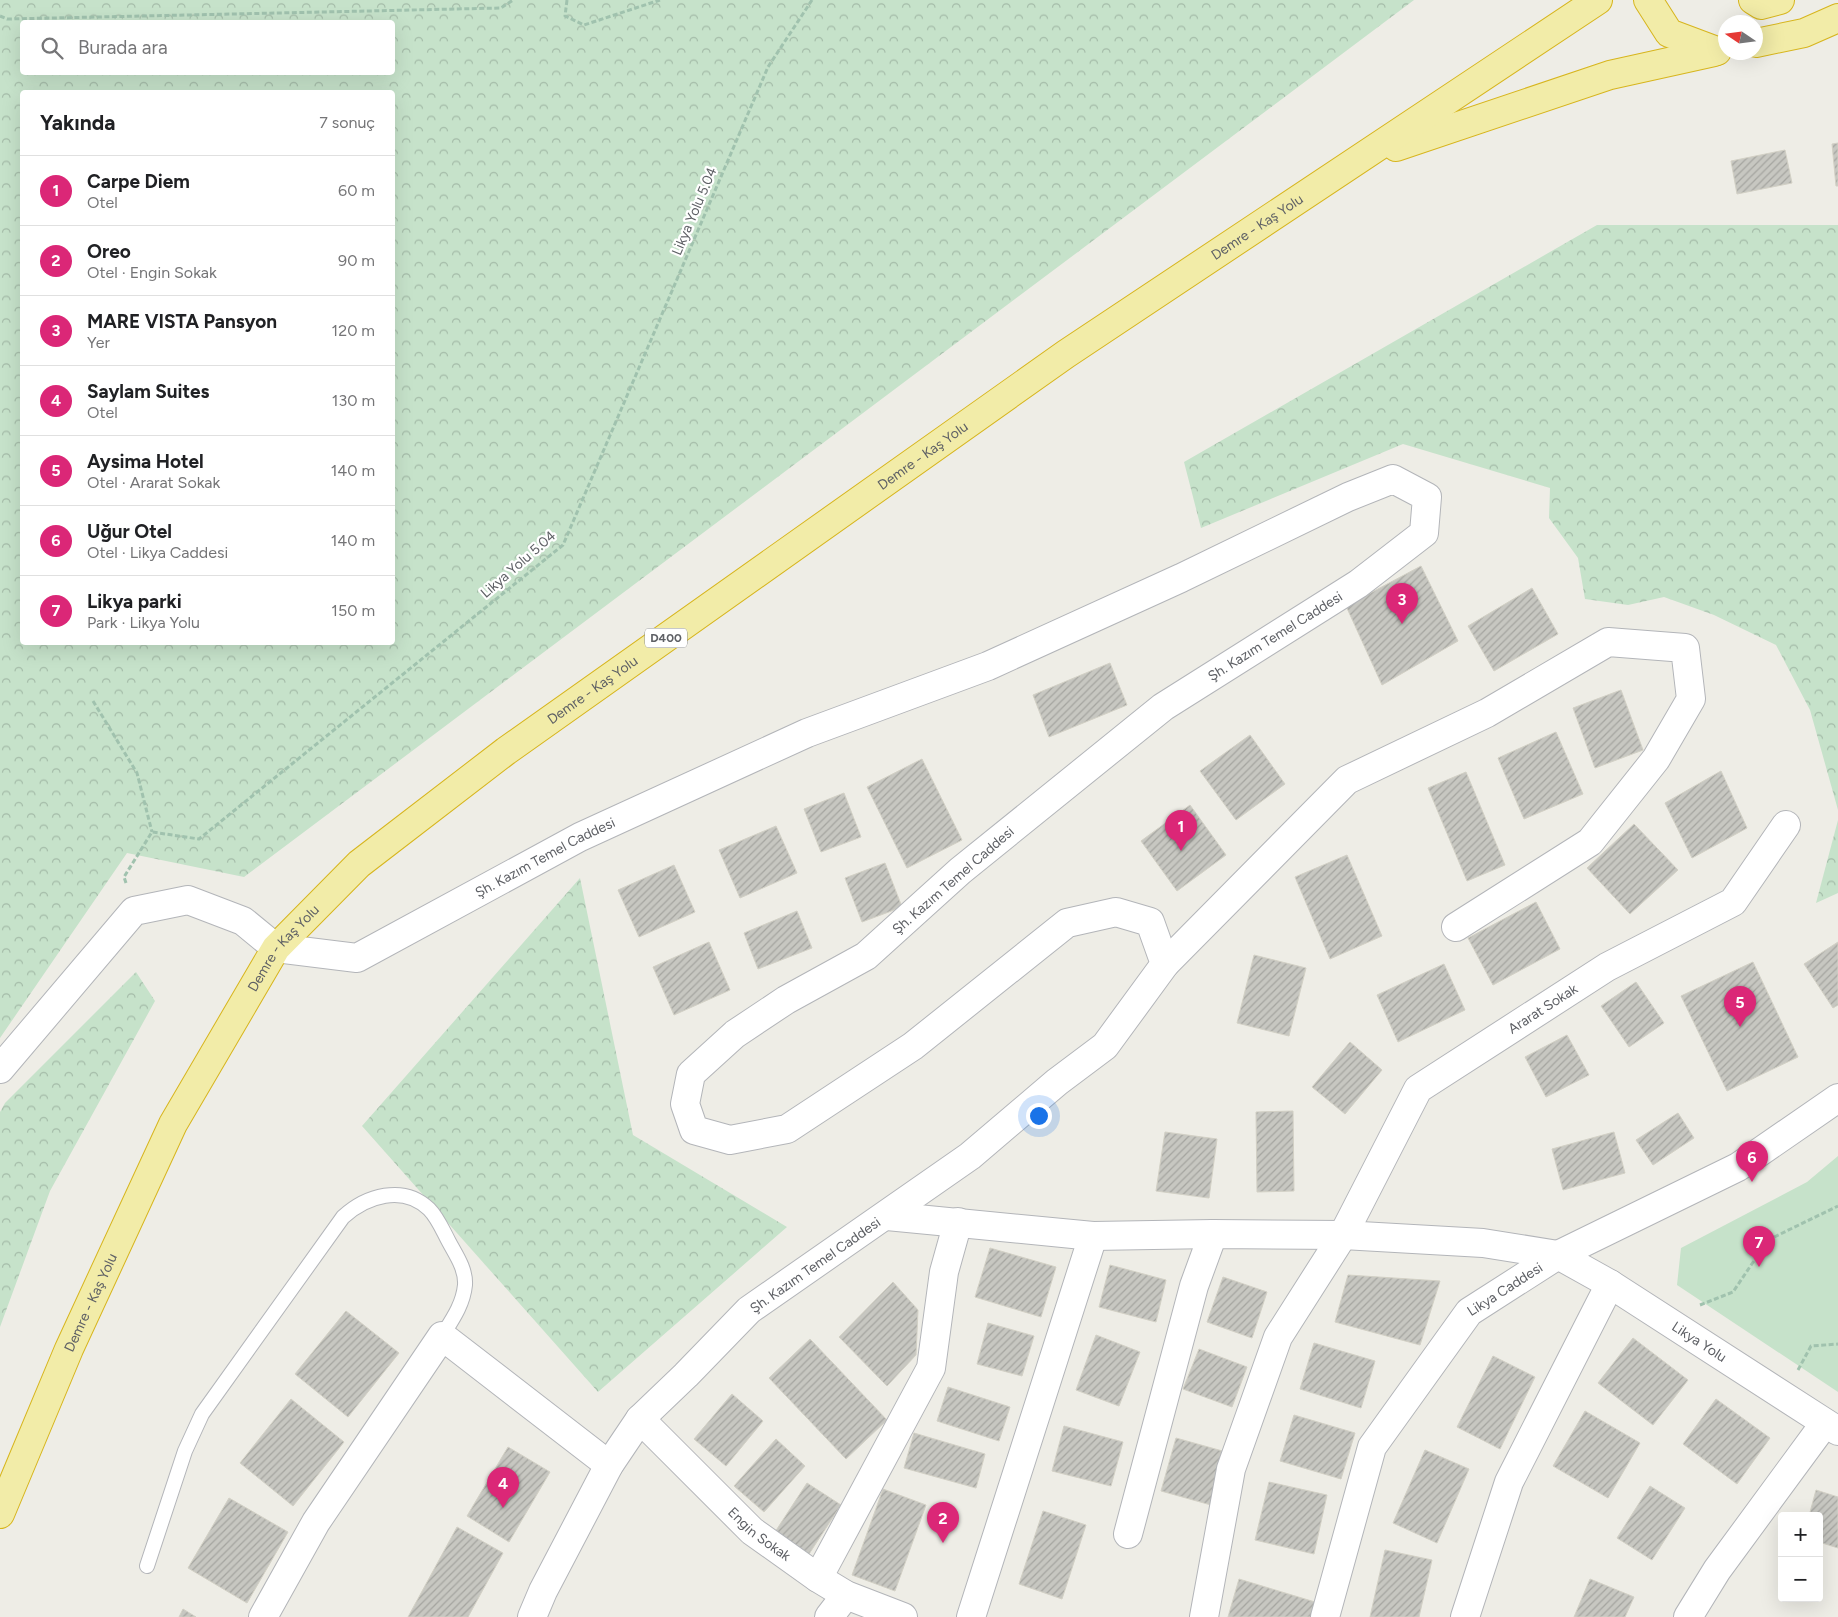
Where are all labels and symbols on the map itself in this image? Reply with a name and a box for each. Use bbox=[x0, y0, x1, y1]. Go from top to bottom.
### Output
north arrow bbox=[1718, 15, 1763, 60]
street label: Likya Yolu 5.04 bbox=[668, 164, 721, 258]
street label: Demre - Kaş Yolu bbox=[1208, 191, 1306, 264]
street label: Demre - Kaş Yolu bbox=[875, 418, 971, 494]
street label: Likya Yolu 5.04 bbox=[477, 527, 560, 602]
pin: 3 bbox=[1386, 583, 1418, 624]
street label: Şh. Kazım Temel Caddesi bbox=[1205, 588, 1346, 685]
road number: D400 bbox=[645, 628, 687, 648]
street label: Demre - Kaş Yolu bbox=[544, 652, 641, 728]
pin: 1 bbox=[1165, 810, 1197, 851]
street label: Şh. Kazım Temel Caddesi bbox=[472, 814, 618, 901]
street label: Şh. Kazım Temel Caddesi bbox=[889, 823, 1018, 938]
street label: Demre - Kaş Yolu bbox=[244, 901, 323, 995]
street label: Ararat Sokak bbox=[1505, 980, 1581, 1038]
pin: 5 bbox=[1724, 986, 1756, 1027]
your location bbox=[1026, 1103, 1052, 1129]
pin: 6 bbox=[1736, 1141, 1768, 1182]
street label: Şh. Kazım Temel Caddesi bbox=[747, 1214, 884, 1317]
pin: 7 bbox=[1743, 1226, 1775, 1267]
street label: Demre - Kaş Yolu bbox=[61, 1251, 121, 1355]
street label: Likya Caddesi bbox=[1464, 1259, 1546, 1320]
street label: Likya Yolu bbox=[1668, 1318, 1730, 1366]
pin: 4 bbox=[487, 1467, 519, 1508]
pin: 2 bbox=[927, 1502, 959, 1543]
street label: Engin Sokak bbox=[724, 1504, 794, 1565]

